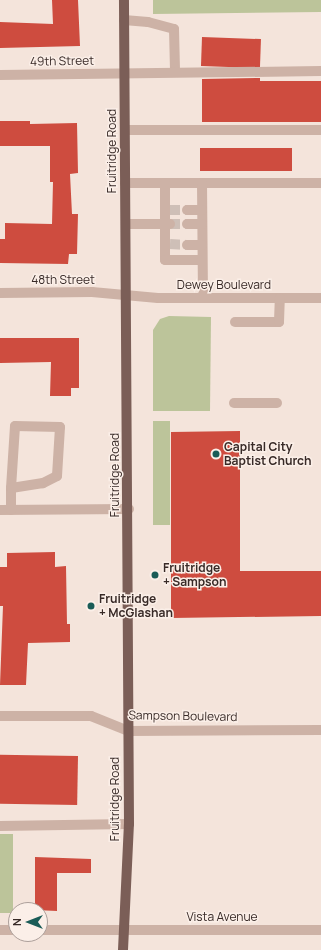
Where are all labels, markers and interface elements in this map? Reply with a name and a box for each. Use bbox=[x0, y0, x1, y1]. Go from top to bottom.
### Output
street label: 49th Street bbox=[30, 53, 94, 69]
street label: Fruitridge Road bbox=[105, 109, 119, 193]
street label: 48th Street bbox=[31, 273, 95, 287]
street label: Dewey Boulevard bbox=[177, 278, 271, 292]
street label: Fruitridge Road bbox=[108, 433, 122, 517]
place label: Capital City Baptist Church bbox=[224, 440, 311, 468]
marker: Capital City Baptist Church bbox=[211, 449, 221, 459]
place label: Fruitridge + Sampson bbox=[163, 561, 227, 589]
marker: Fruitridge + Sampson bbox=[150, 570, 160, 580]
place label: Fruitridge + McGlashan bbox=[99, 592, 173, 620]
marker: Fruitridge + McGlashan bbox=[86, 601, 96, 611]
street label: Sampson Boulevard bbox=[128, 708, 238, 724]
street label: Fruitridge Road bbox=[108, 757, 122, 841]
north arrow bbox=[8, 902, 48, 942]
street label: Vista Avenue bbox=[186, 910, 258, 924]
text: N bbox=[9, 918, 24, 926]

